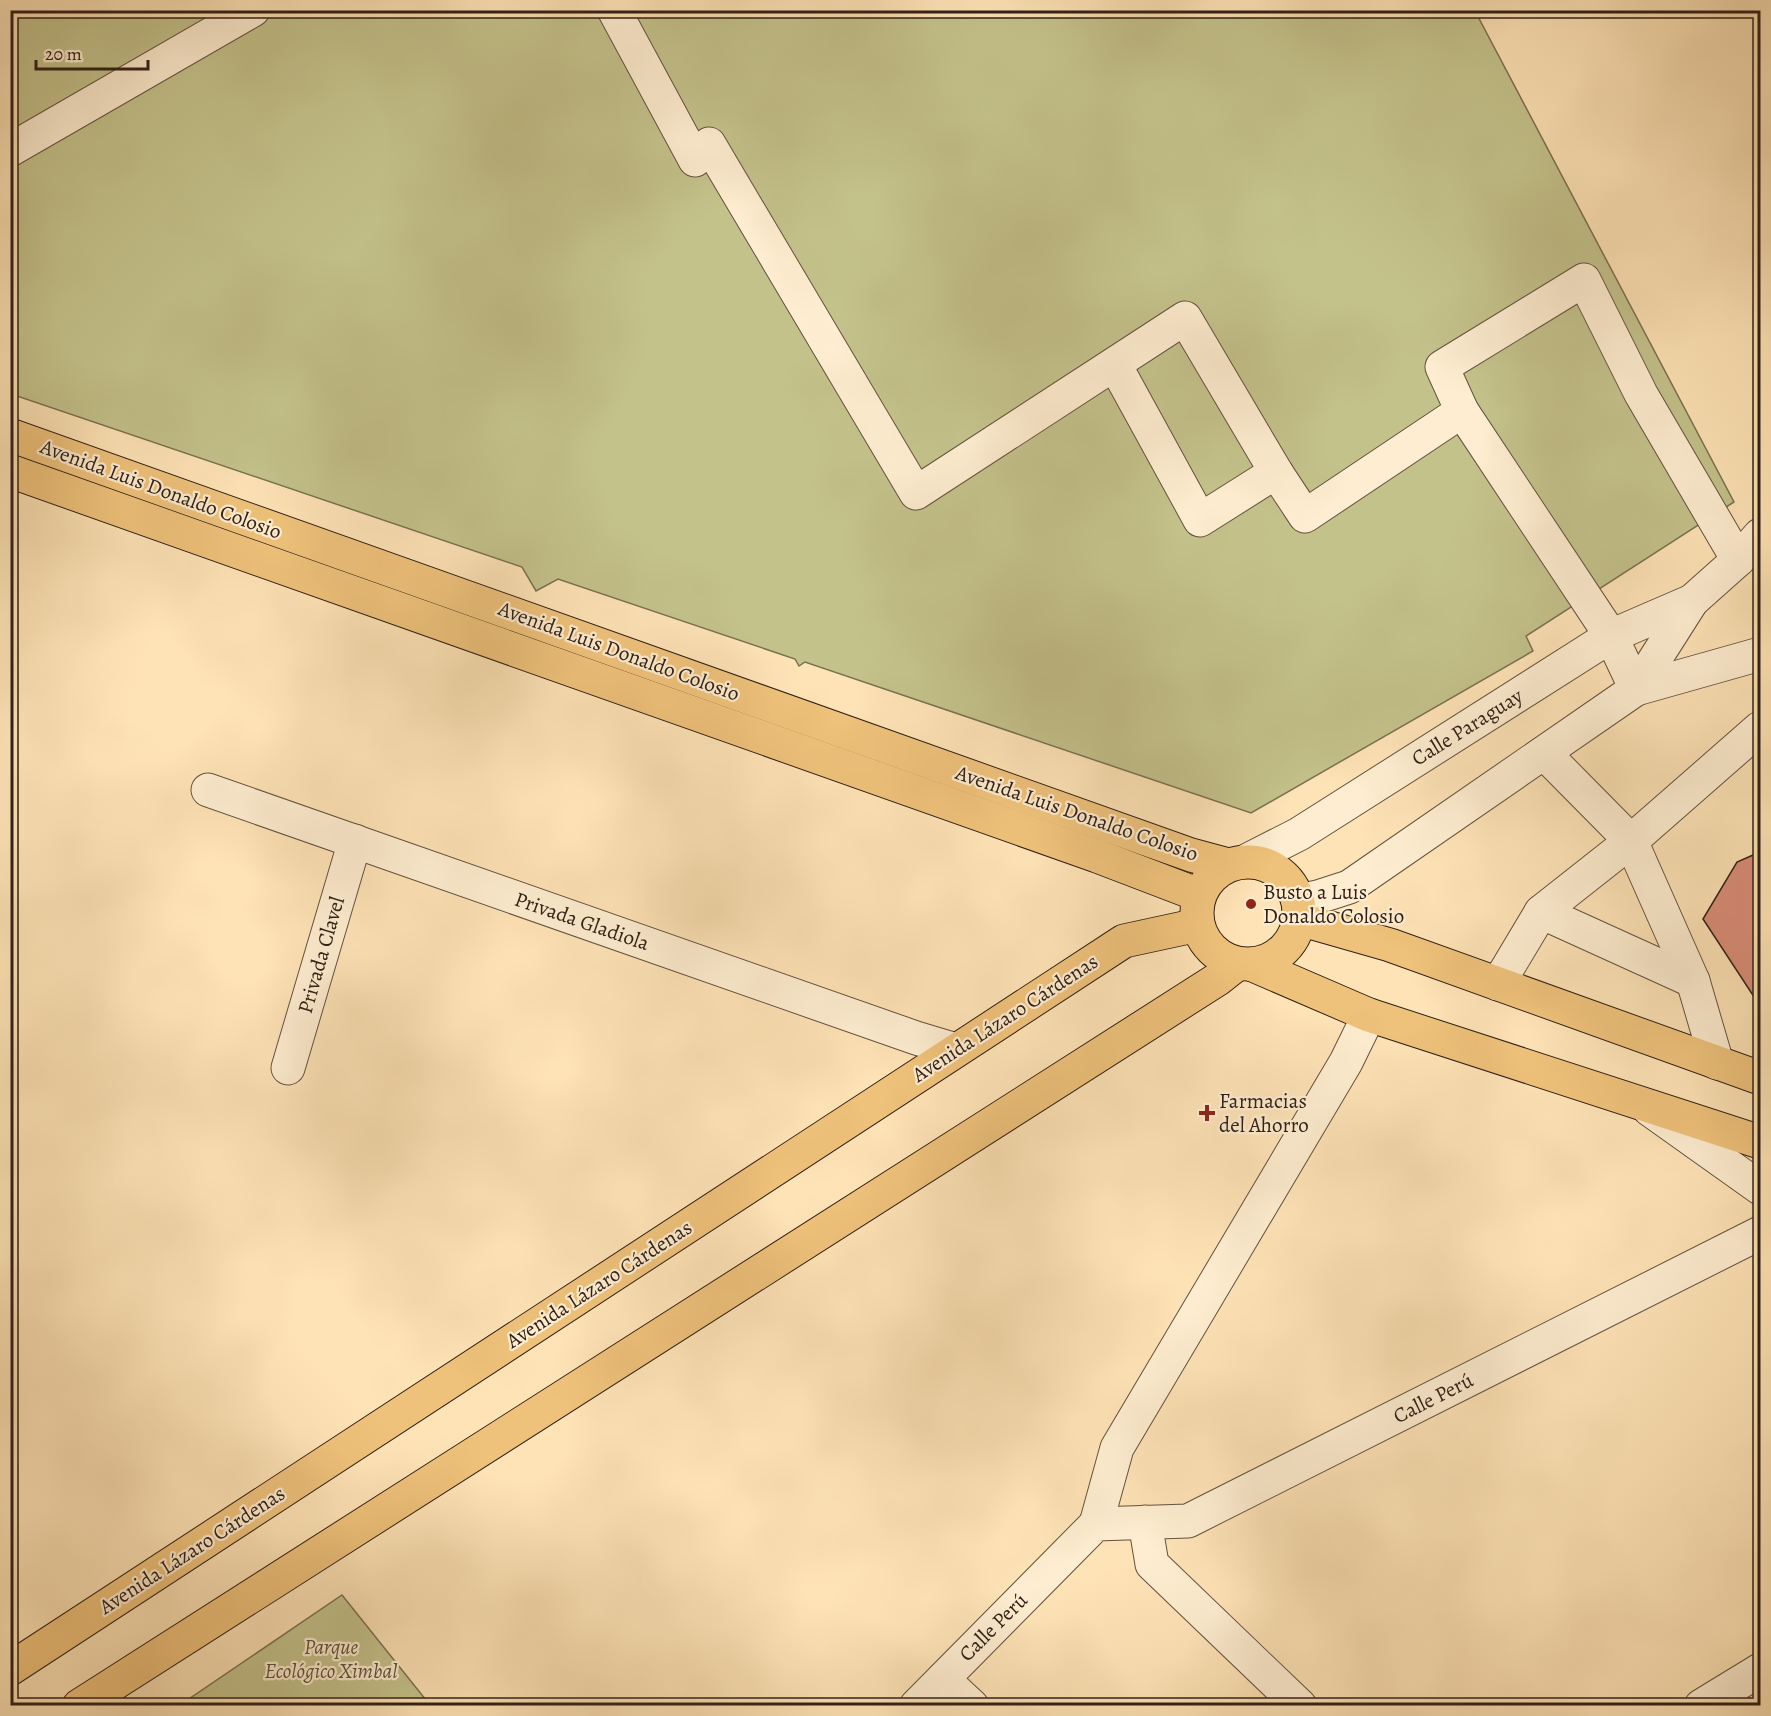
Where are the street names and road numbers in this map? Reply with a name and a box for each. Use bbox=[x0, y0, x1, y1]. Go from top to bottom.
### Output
street label: Avenida Luis Donaldo Colosio bbox=[36, 432, 285, 546]
street label: Avenida Luis Donaldo Colosio bbox=[494, 594, 743, 708]
street label: Calle Paraguay bbox=[1406, 681, 1528, 772]
street label: Avenida Luis Donaldo Colosio bbox=[951, 758, 1202, 868]
street label: Privada Gladiola bbox=[511, 885, 653, 957]
street label: Privada Clavel bbox=[291, 893, 351, 1017]
street label: Avenida Lázaro Cárdenas bbox=[906, 947, 1103, 1089]
street label: Avenida Lázaro Cárdenas bbox=[500, 1213, 697, 1355]
street label: Calle Perú bbox=[1388, 1366, 1478, 1430]
street label: Avenida Lázaro Cárdenas bbox=[93, 1479, 290, 1621]
street label: Calle Perú bbox=[953, 1586, 1034, 1667]

